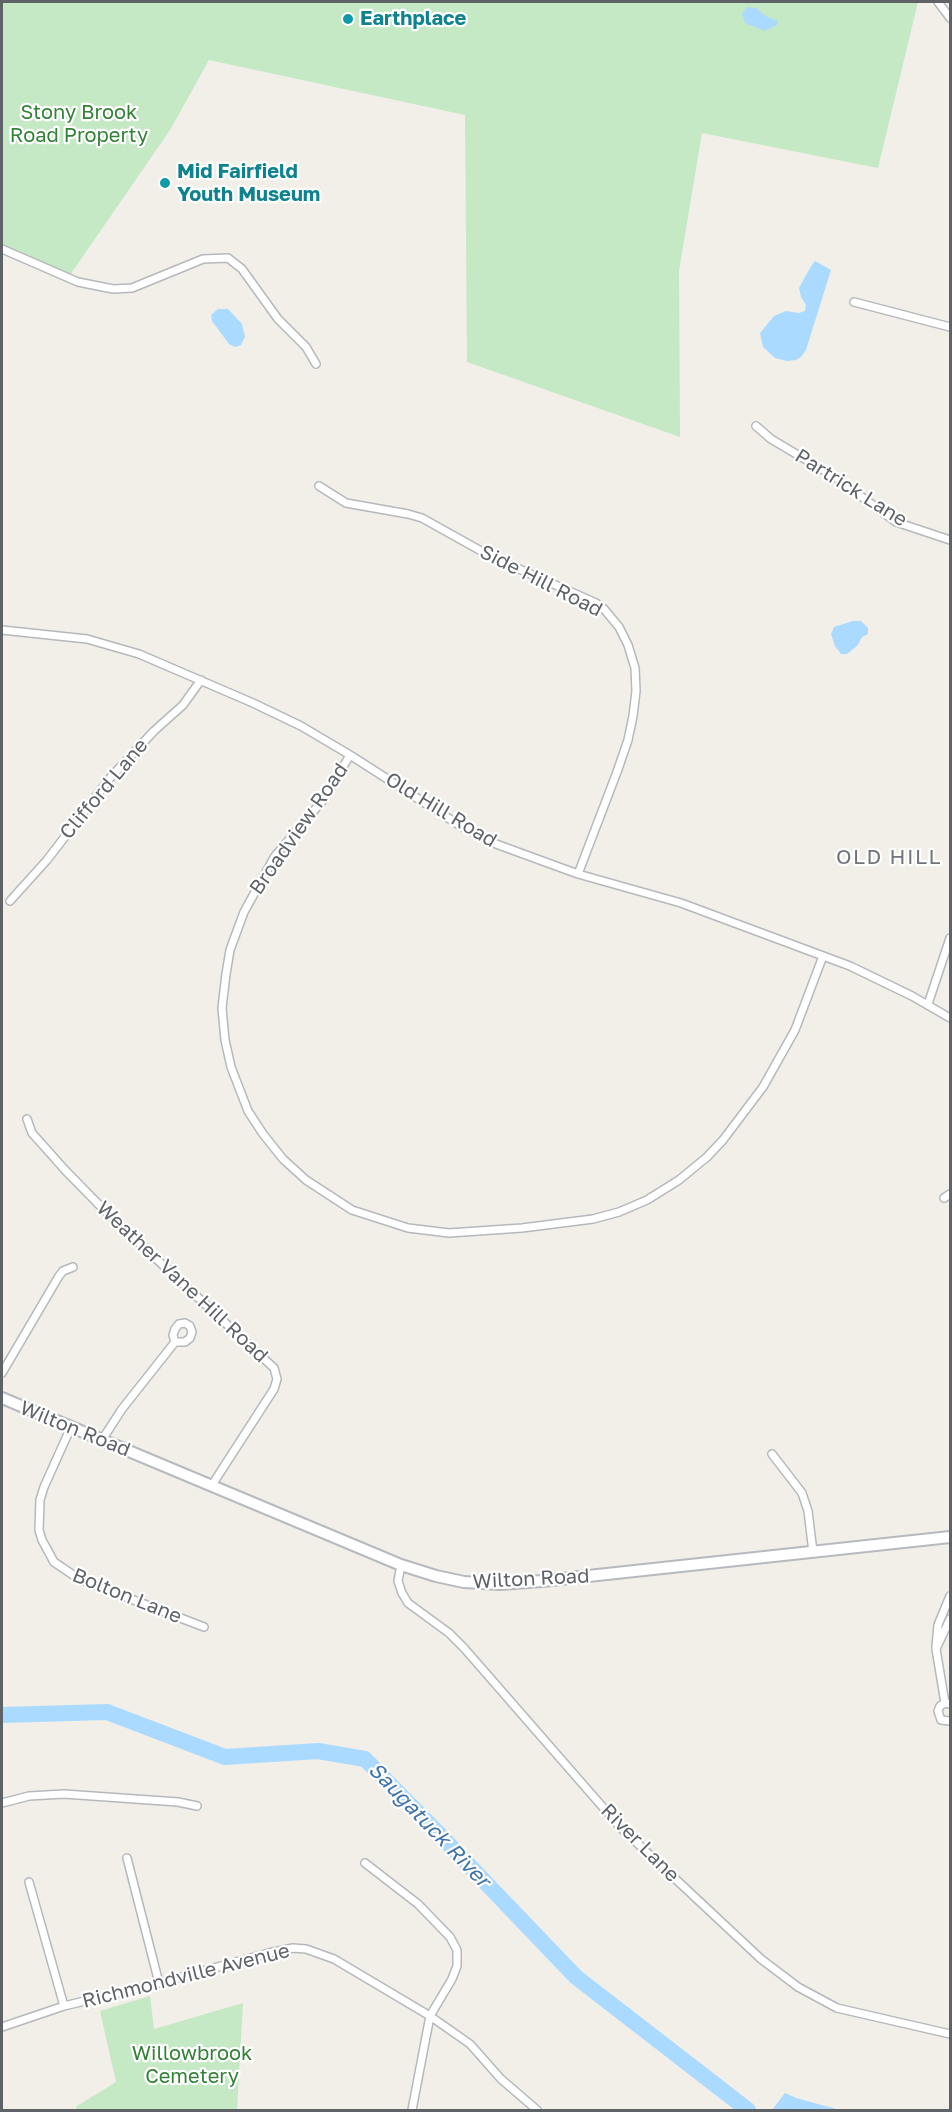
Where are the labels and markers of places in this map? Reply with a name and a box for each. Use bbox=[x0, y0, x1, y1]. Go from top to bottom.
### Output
place label: Earthplace bbox=[360, 7, 466, 31]
marker: Earthplace bbox=[341, 12, 355, 26]
place label: Mid Fairfield Youth Museum bbox=[177, 160, 320, 207]
marker: Mid Fairfield Youth Museum bbox=[158, 176, 172, 190]

